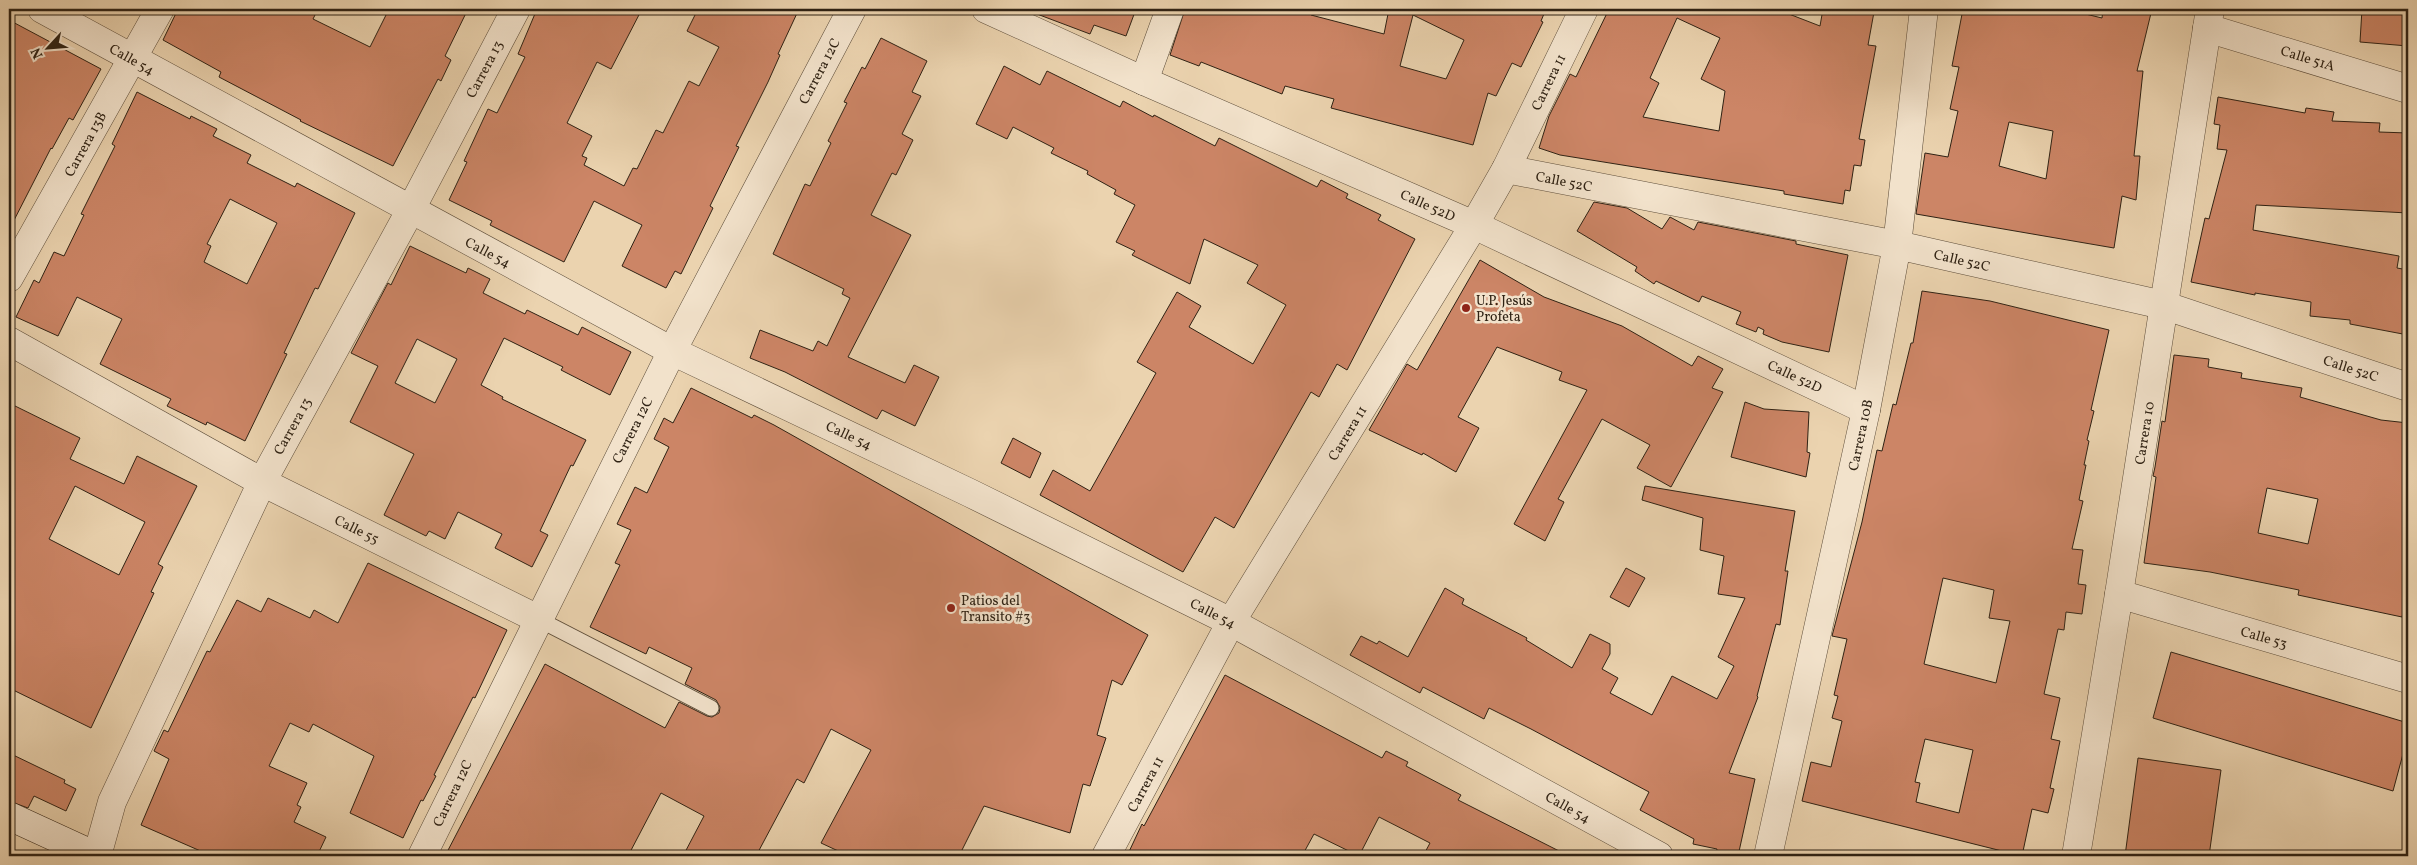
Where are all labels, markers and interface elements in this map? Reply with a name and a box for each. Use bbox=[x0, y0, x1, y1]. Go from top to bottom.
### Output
north arrow bbox=[22, 22, 72, 72]
street label: Carrera 12C bbox=[795, 35, 846, 108]
street label: Carrera 13 bbox=[462, 38, 508, 102]
street label: Calle 54 bbox=[105, 40, 157, 81]
street label: Calle 51A bbox=[2278, 42, 2337, 77]
text: N bbox=[27, 44, 48, 62]
street label: Carrera 11 bbox=[1527, 51, 1571, 114]
street label: Carrera 13B bbox=[61, 109, 112, 181]
street label: Calle 52C bbox=[1534, 168, 1594, 197]
street label: Calle 52D bbox=[1397, 186, 1458, 227]
street label: Calle 54 bbox=[461, 233, 513, 273]
street label: Calle 52C bbox=[1932, 246, 1992, 277]
place label: U.P. Jesús Profeta bbox=[1476, 292, 1532, 327]
marker: U.P. Jesús Profeta bbox=[1460, 302, 1472, 314]
street label: Calle 52C bbox=[2320, 352, 2381, 387]
street label: Calle 52D bbox=[1764, 356, 1825, 398]
street label: Carrera 12C bbox=[608, 394, 658, 467]
street label: Carrera 13 bbox=[270, 395, 317, 459]
street label: Carrera 10B bbox=[1845, 398, 1878, 473]
street label: Carrera 10 bbox=[2131, 400, 2160, 466]
street label: Carrera 11 bbox=[1324, 403, 1372, 465]
street label: Calle 54 bbox=[822, 417, 875, 455]
street label: Calle 55 bbox=[331, 511, 382, 549]
place label: Patios del Transito #3 bbox=[961, 592, 1031, 627]
street label: Calle 54 bbox=[1186, 595, 1238, 634]
marker: Patios del Transito #3 bbox=[945, 602, 957, 614]
street label: Calle 53 bbox=[2238, 623, 2289, 654]
street label: Carrera 11 bbox=[1124, 753, 1169, 816]
street label: Carrera 12C bbox=[429, 757, 478, 830]
street label: Calle 54 bbox=[1541, 788, 1593, 829]

